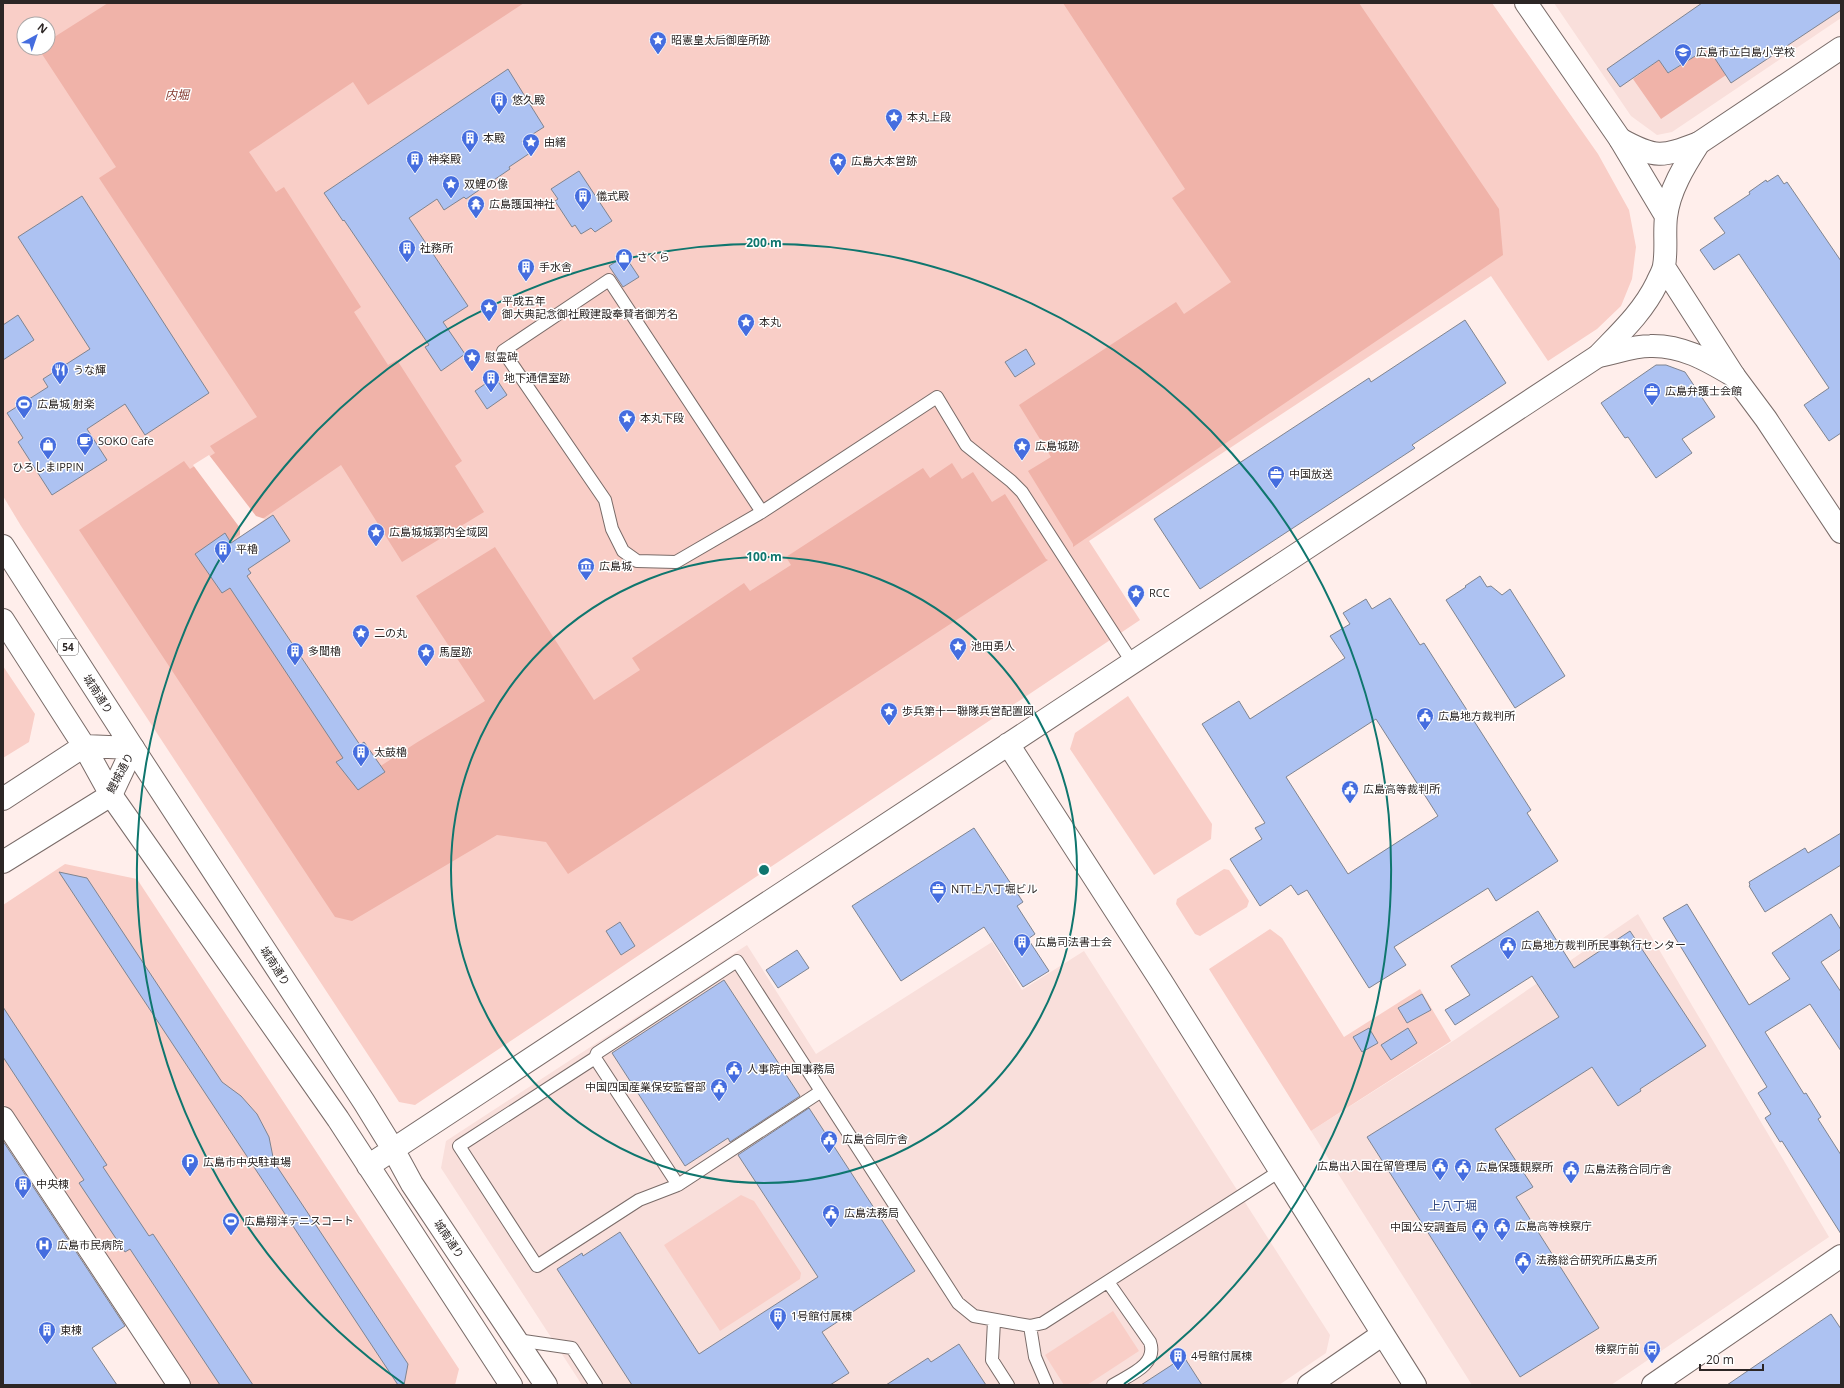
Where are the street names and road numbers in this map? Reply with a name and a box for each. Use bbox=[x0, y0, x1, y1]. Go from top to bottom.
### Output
road number: 54 bbox=[58, 639, 78, 655]
street label: 城南通り bbox=[80, 671, 117, 716]
street label: 鯉城通り bbox=[103, 750, 137, 796]
street label: 城南通り bbox=[257, 943, 294, 988]
street label: 城南通り bbox=[431, 1216, 468, 1261]

